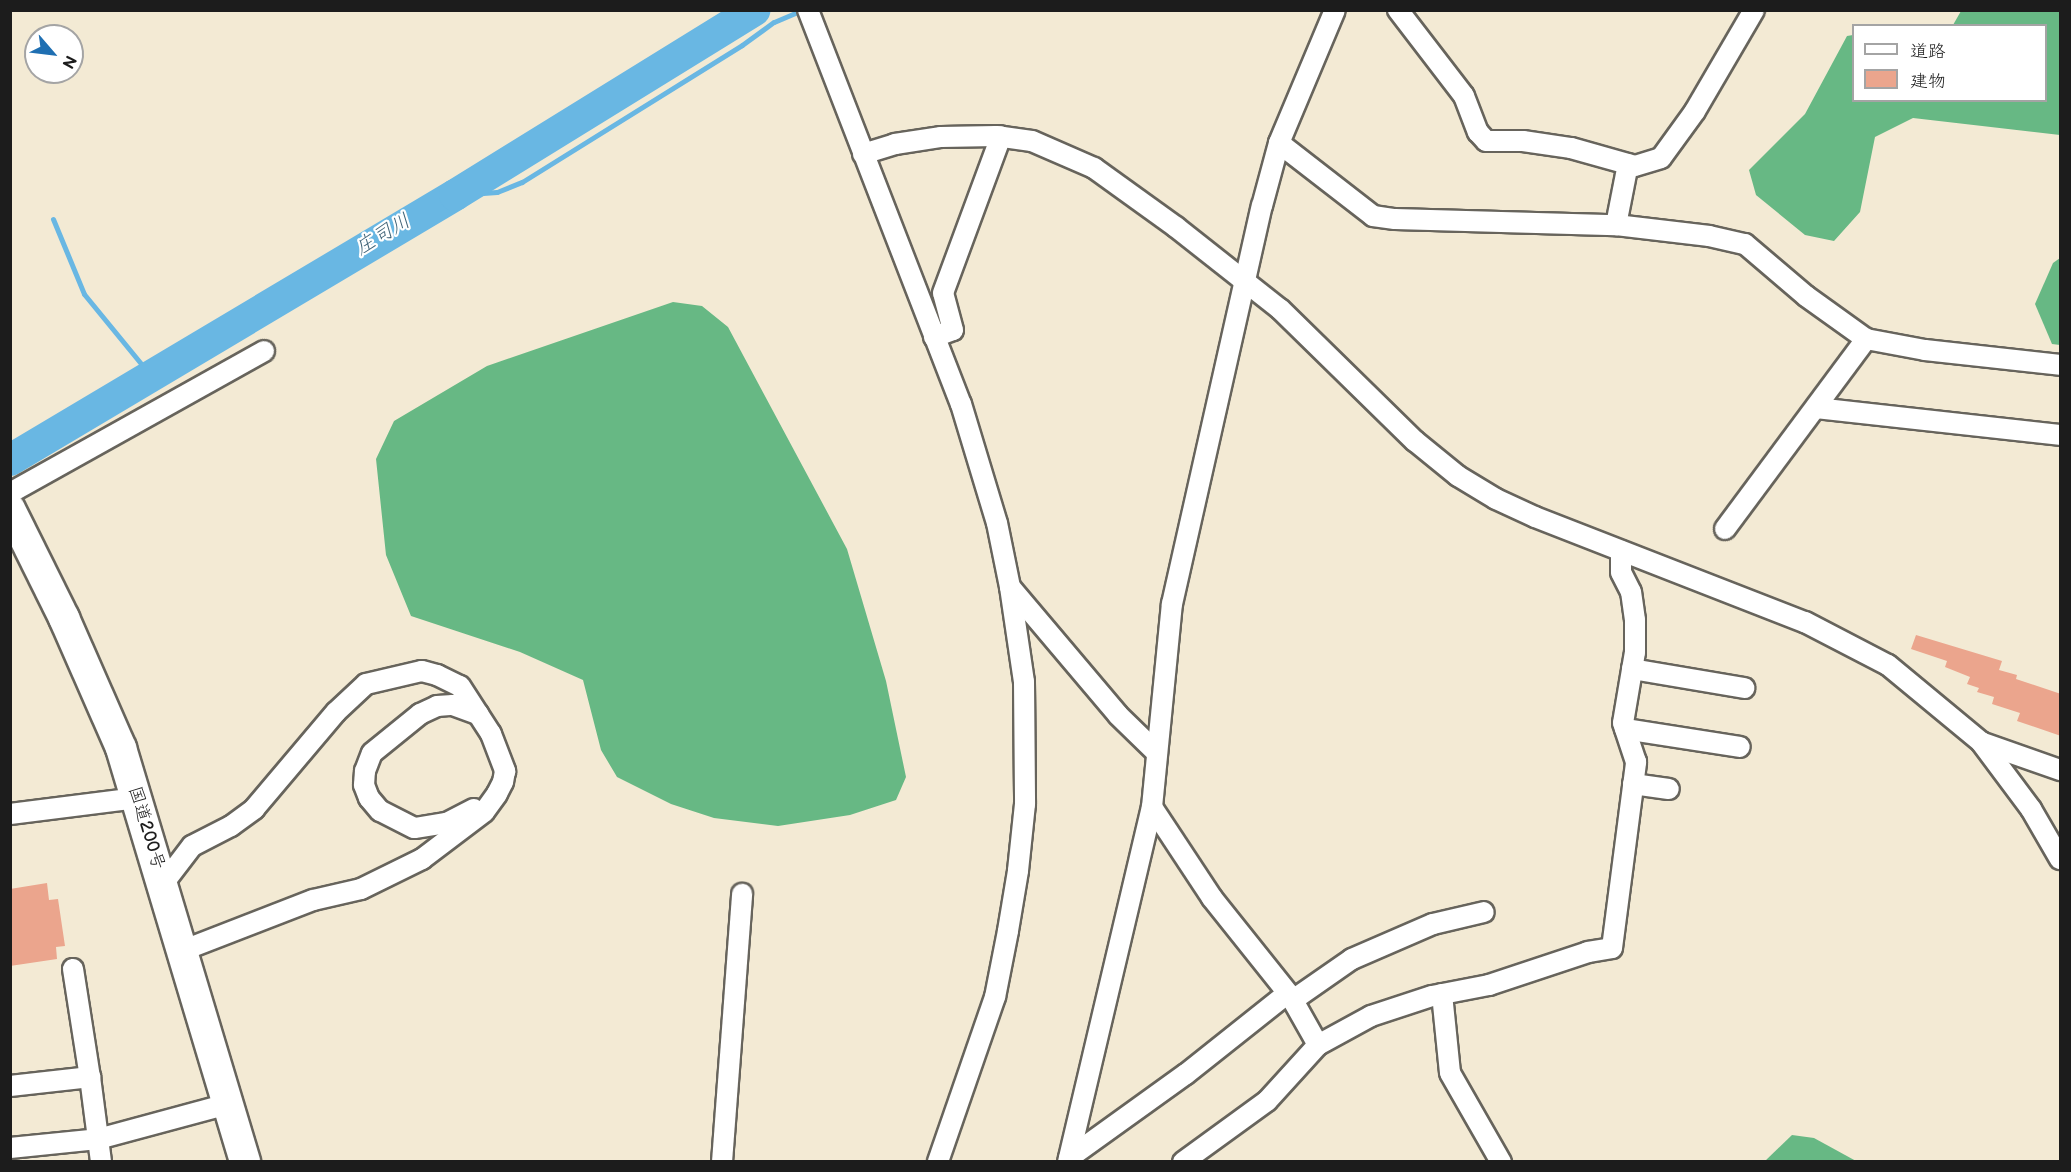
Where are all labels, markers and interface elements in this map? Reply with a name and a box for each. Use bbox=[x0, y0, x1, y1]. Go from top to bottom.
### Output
north arrow bbox=[24, 24, 84, 84]
legend bbox=[1852, 24, 2047, 102]
text: 道路 bbox=[1910, 41, 1946, 62]
text: N bbox=[57, 52, 80, 72]
text: 建物 bbox=[1910, 71, 1946, 92]
water label: 庄司川 bbox=[351, 209, 415, 261]
street label: 国道200号 bbox=[123, 784, 169, 872]

